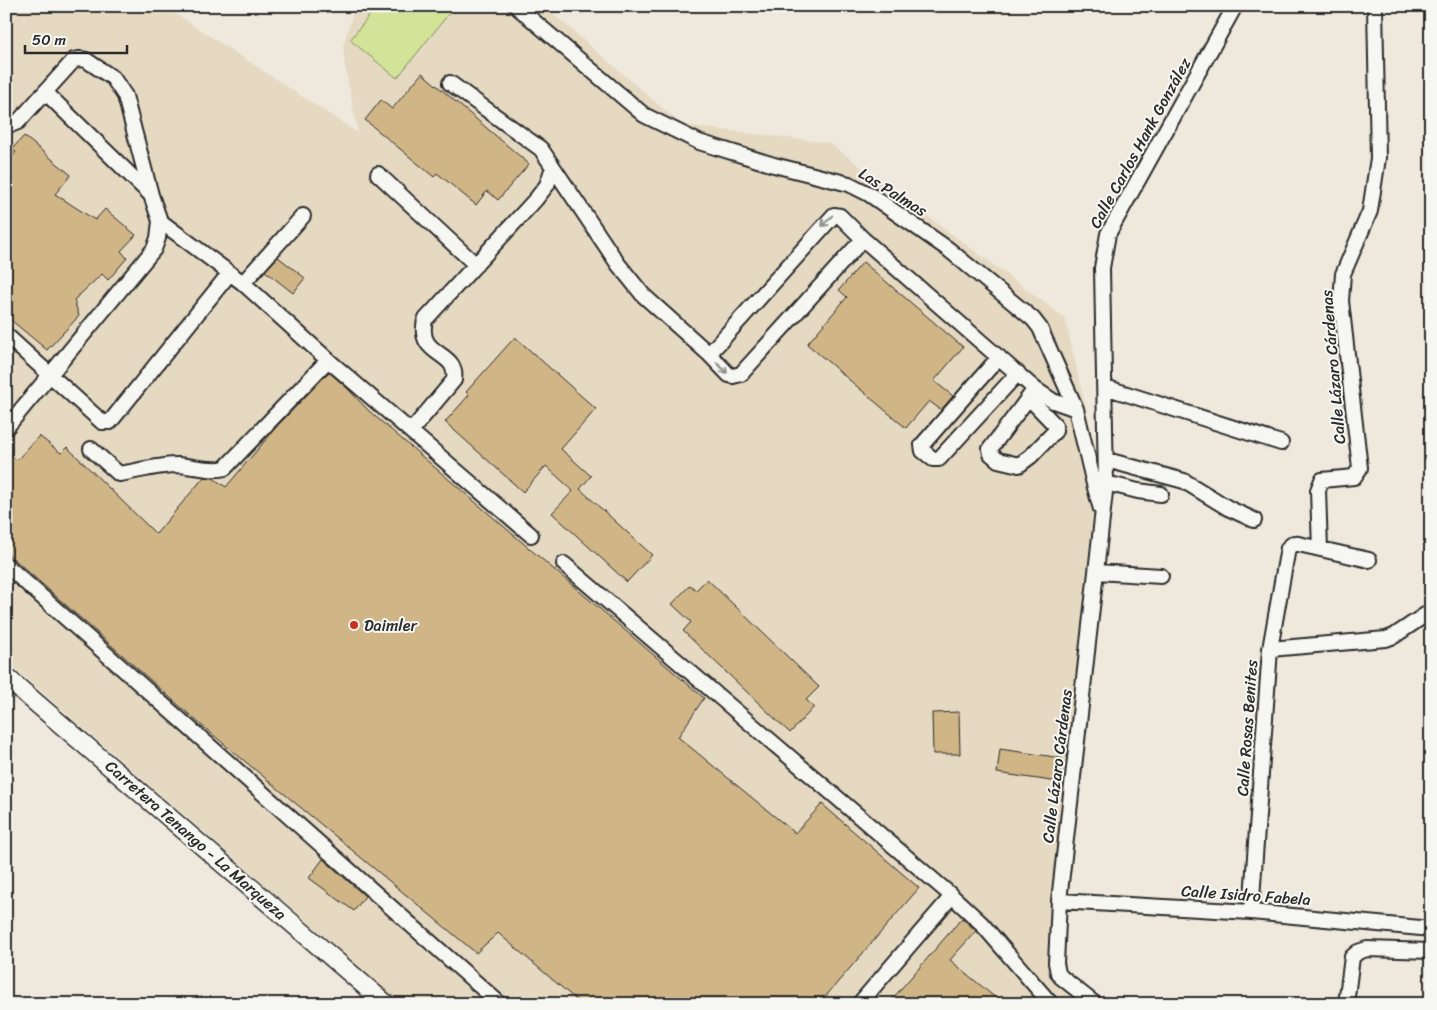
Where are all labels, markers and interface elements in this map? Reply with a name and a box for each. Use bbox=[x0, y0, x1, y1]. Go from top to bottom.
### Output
scale bar bbox=[25, 22, 128, 54]
text: 50 m bbox=[32, 27, 67, 53]
street label: Calle Carlos Hank González bbox=[1081, 52, 1199, 234]
street label: Las Palmas bbox=[853, 159, 934, 225]
one-way arrow bbox=[821, 215, 833, 228]
street label: Calle Lázaro Cárdenas bbox=[1312, 288, 1354, 445]
one-way arrow bbox=[716, 362, 729, 374]
place label: Daimler bbox=[364, 611, 419, 640]
marker: Daimler bbox=[348, 619, 360, 631]
street label: Calle Rosas Benites bbox=[1228, 658, 1266, 797]
street label: Calle Lázaro Cárdenas bbox=[1033, 687, 1081, 845]
street label: Carretera Tenango - La Marqueza bbox=[98, 753, 294, 927]
street label: Calle Isidro Fabela bbox=[1180, 876, 1312, 914]

